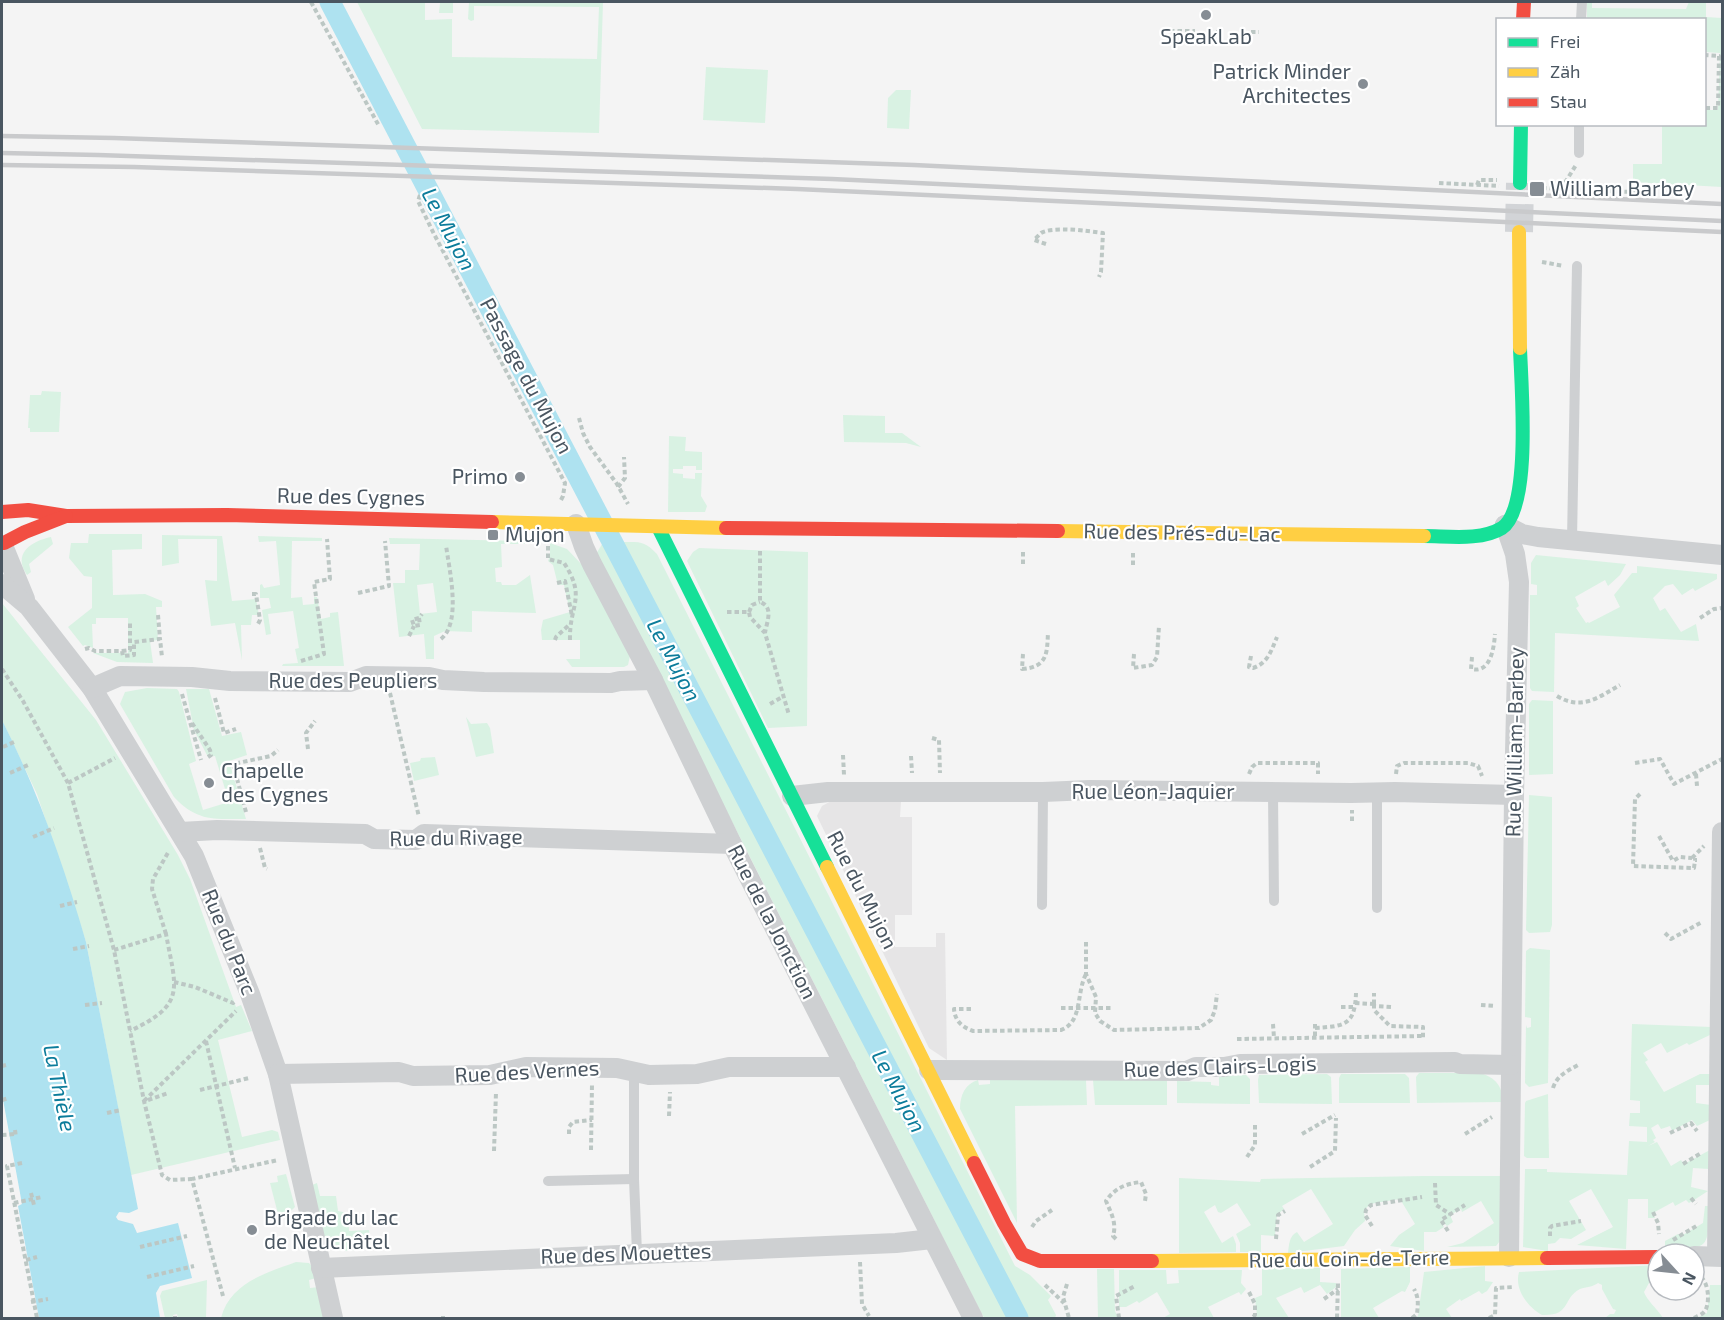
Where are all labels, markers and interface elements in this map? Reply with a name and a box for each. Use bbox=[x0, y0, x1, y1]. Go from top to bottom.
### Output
marker: SpeakLab bbox=[1199, 8, 1213, 22]
legend bbox=[1496, 18, 1706, 126]
place label: SpeakLab bbox=[1160, 23, 1252, 48]
text: Frei bbox=[1550, 30, 1581, 52]
place label: Patrick Minder Architectes bbox=[1213, 58, 1352, 107]
text: Zäh bbox=[1550, 60, 1581, 82]
marker: Patrick Minder Architectes bbox=[1356, 77, 1370, 91]
text: Stau bbox=[1550, 90, 1587, 112]
place label: William Barbey bbox=[1550, 175, 1695, 200]
marker: William Barbey bbox=[1528, 180, 1546, 198]
water label: Le Mujon bbox=[416, 183, 482, 275]
street label: Passage du Mujon bbox=[475, 293, 579, 458]
place label: Primo bbox=[452, 463, 508, 488]
marker: Primo bbox=[513, 470, 527, 484]
street label: Rue des Cygnes bbox=[277, 482, 425, 509]
street label: Rue des Prés-du-Lac bbox=[1083, 517, 1281, 546]
place label: Mujon bbox=[505, 521, 565, 547]
marker: Mujon bbox=[486, 528, 500, 542]
water label: Le Mujon bbox=[641, 614, 707, 706]
street label: Rue William-Barbey bbox=[1499, 647, 1528, 837]
street label: Rue des Peupliers bbox=[268, 667, 438, 692]
place label: Chapelle des Cygnes bbox=[221, 757, 328, 806]
marker: Chapelle des Cygnes bbox=[202, 776, 216, 790]
street label: Rue Léon-Jaquier bbox=[1071, 778, 1235, 803]
street label: Rue du Rivage bbox=[389, 823, 523, 850]
street label: Rue du Mujon bbox=[822, 826, 904, 953]
street label: Rue de la Jonction bbox=[724, 840, 823, 1003]
street label: Rue du Parc bbox=[198, 885, 263, 998]
water label: La Thièle bbox=[39, 1042, 83, 1134]
water label: Le Mujon bbox=[866, 1045, 932, 1137]
street label: Rue des Clairs-Logis bbox=[1123, 1050, 1317, 1081]
street label: Rue des Vernes bbox=[454, 1054, 600, 1087]
place label: Brigade du lac de Neuchâtel bbox=[264, 1204, 399, 1253]
marker: Brigade du lac de Neuchâtel bbox=[245, 1223, 259, 1237]
street label: Rue des Mouettes bbox=[540, 1237, 712, 1268]
north arrow bbox=[1646, 1242, 1706, 1302]
street label: Rue du Coin-de-Terre bbox=[1248, 1243, 1450, 1272]
text: N bbox=[1679, 1270, 1701, 1289]

